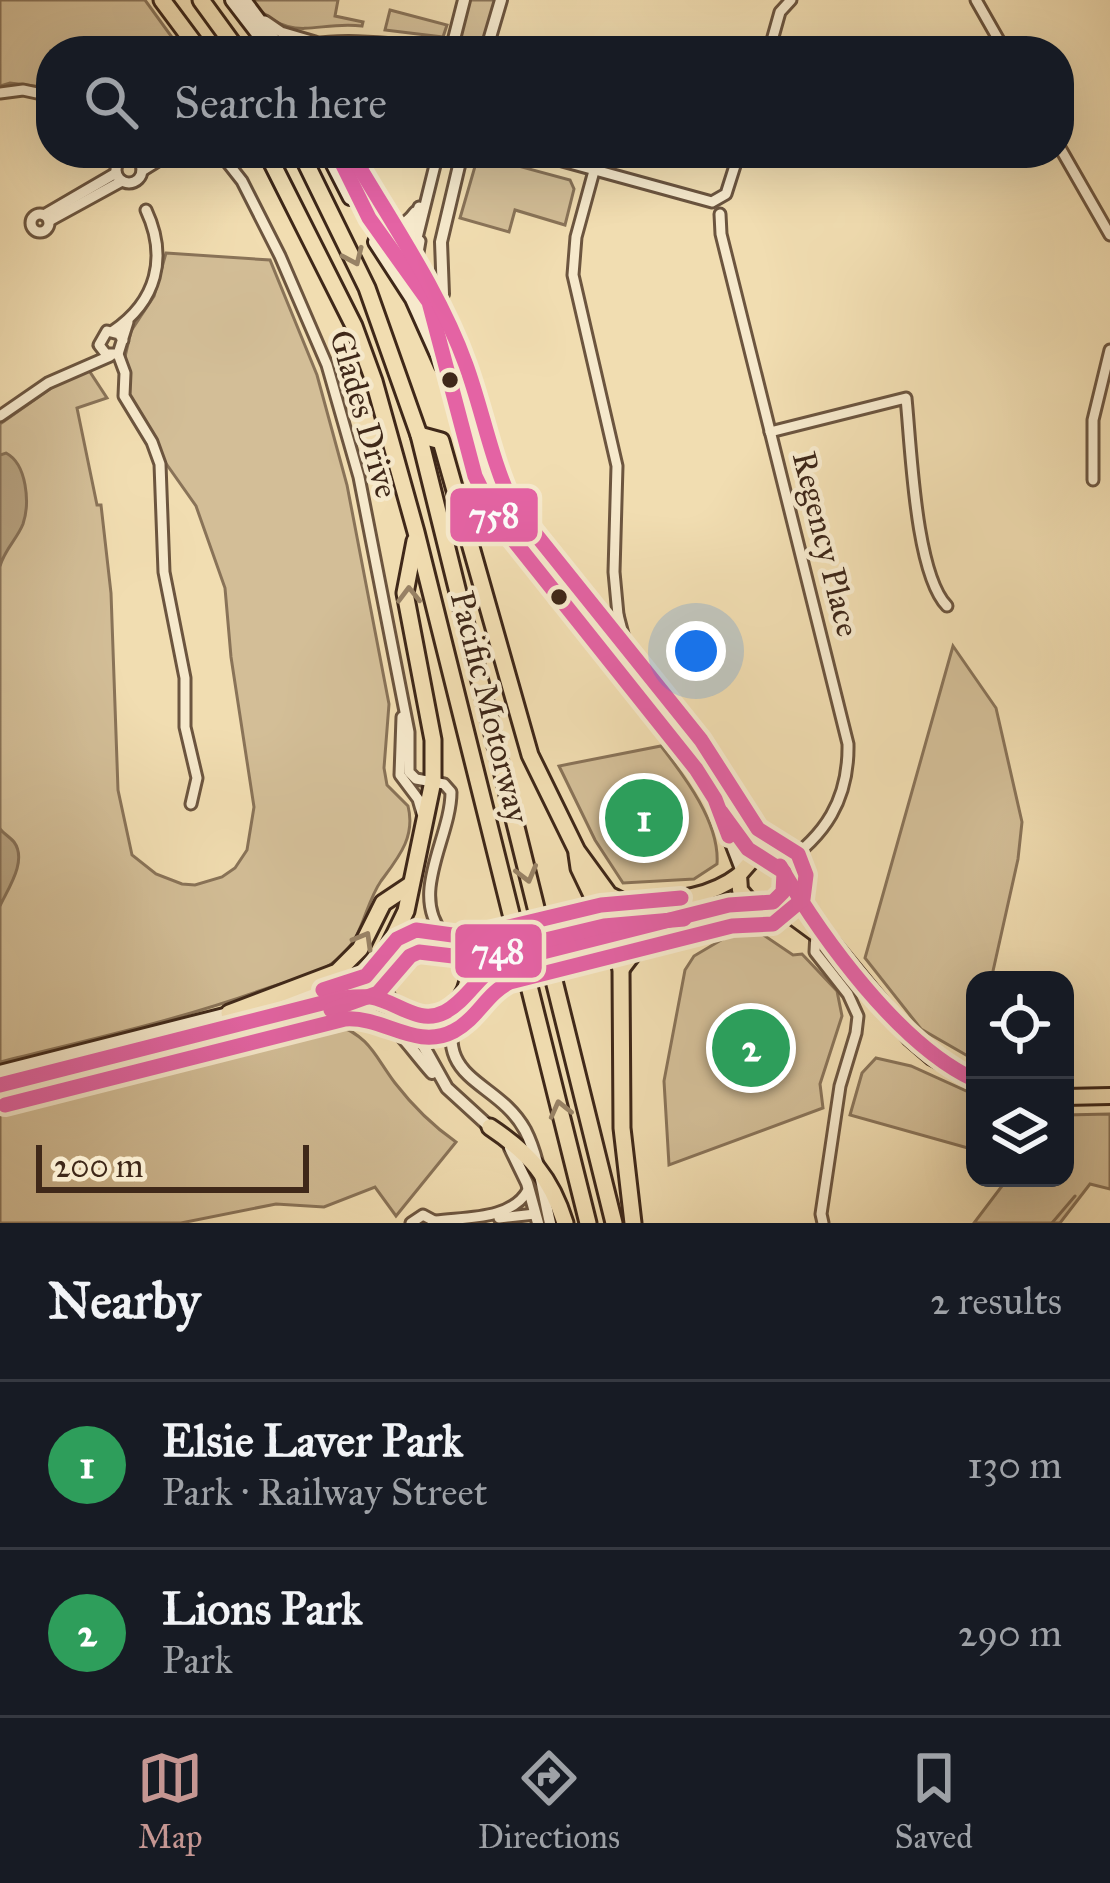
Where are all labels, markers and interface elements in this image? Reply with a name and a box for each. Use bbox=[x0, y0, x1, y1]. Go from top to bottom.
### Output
search box bbox=[36, 36, 1074, 168]
icon: search bbox=[78, 69, 144, 135]
text: Search here bbox=[174, 75, 387, 130]
one-way arrow bbox=[340, 245, 363, 267]
street label: Glades Drive bbox=[321, 325, 407, 503]
unlabelled marker bbox=[439, 369, 461, 391]
street label: Regency Place bbox=[784, 447, 868, 641]
line badge: 758 bbox=[448, 486, 540, 544]
text: 758 bbox=[469, 496, 519, 536]
one-way arrow bbox=[397, 585, 423, 604]
unlabelled marker bbox=[548, 586, 570, 608]
street label: Pacific Motorway bbox=[442, 587, 538, 828]
your location bbox=[666, 621, 726, 681]
pin: 1 bbox=[605, 773, 683, 863]
one-way arrow bbox=[513, 863, 538, 884]
line badge: 748 bbox=[453, 922, 544, 980]
one-way arrow bbox=[349, 931, 372, 952]
text: 748 bbox=[472, 932, 524, 972]
map controls bbox=[966, 971, 1074, 1187]
button: locate bbox=[966, 971, 1074, 1079]
pin: 2 bbox=[712, 1003, 790, 1093]
button: layers bbox=[966, 1079, 1074, 1187]
one-way arrow bbox=[549, 1100, 574, 1120]
scale bar bbox=[36, 1139, 309, 1192]
text: 200 m bbox=[54, 1146, 144, 1186]
text: Nearby bbox=[48, 1270, 200, 1332]
text: 2 results bbox=[930, 1277, 1062, 1325]
text: Elsie Laver Park bbox=[162, 1413, 463, 1468]
text: 1 bbox=[79, 1441, 95, 1489]
text: 130 m bbox=[967, 1441, 1062, 1489]
text: Park · Railway Street bbox=[162, 1468, 488, 1516]
text: Lions Park bbox=[162, 1581, 362, 1636]
text: 2 bbox=[77, 1609, 97, 1657]
text: 290 m bbox=[958, 1609, 1062, 1657]
text: Park bbox=[162, 1636, 233, 1684]
tab: Map bbox=[137, 1745, 203, 1857]
tab: Directions bbox=[478, 1745, 620, 1857]
tab: Saved bbox=[894, 1745, 973, 1857]

